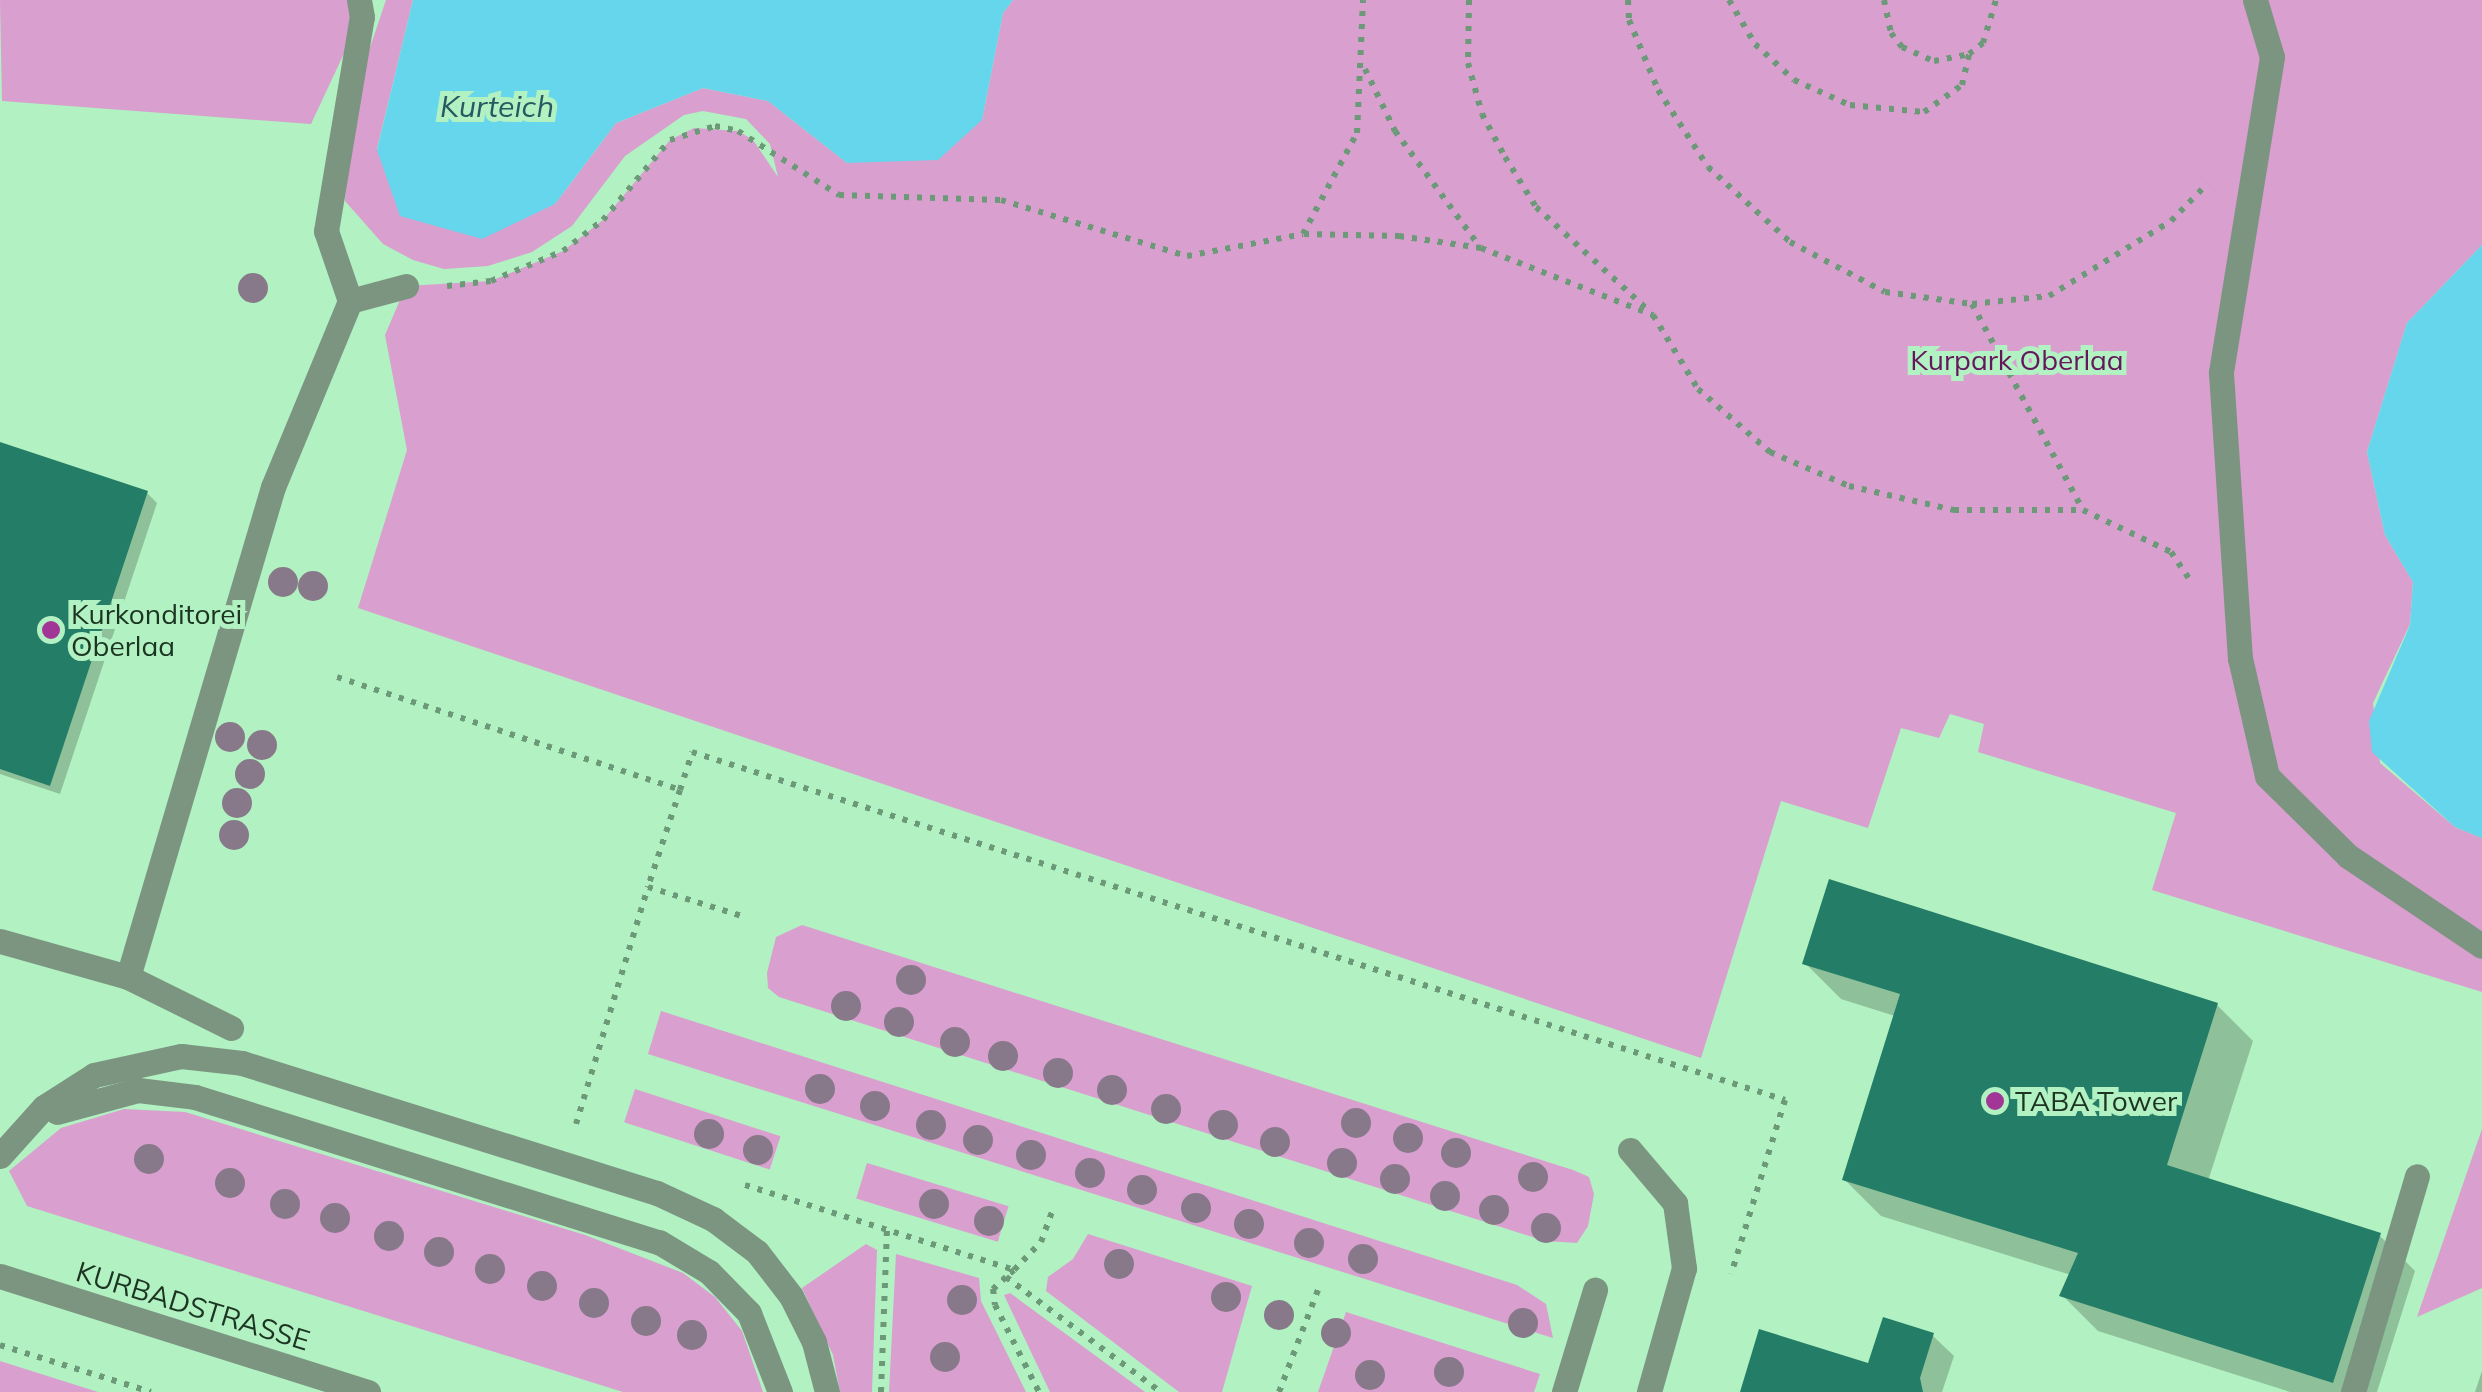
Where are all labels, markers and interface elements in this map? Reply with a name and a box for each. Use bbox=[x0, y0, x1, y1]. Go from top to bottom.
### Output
water label: Kurteich bbox=[440, 88, 554, 124]
park label: Kurpark Oberlaa bbox=[1910, 343, 2124, 377]
place label: Kurkonditorei Oberlaa bbox=[71, 597, 242, 663]
marker: Kurkonditorei Oberlaa bbox=[40, 619, 62, 641]
place label: TABA Tower bbox=[2015, 1084, 2177, 1118]
marker: TABA Tower bbox=[1984, 1090, 2006, 1112]
street label: KURBADSTRASSE bbox=[72, 1255, 314, 1357]

